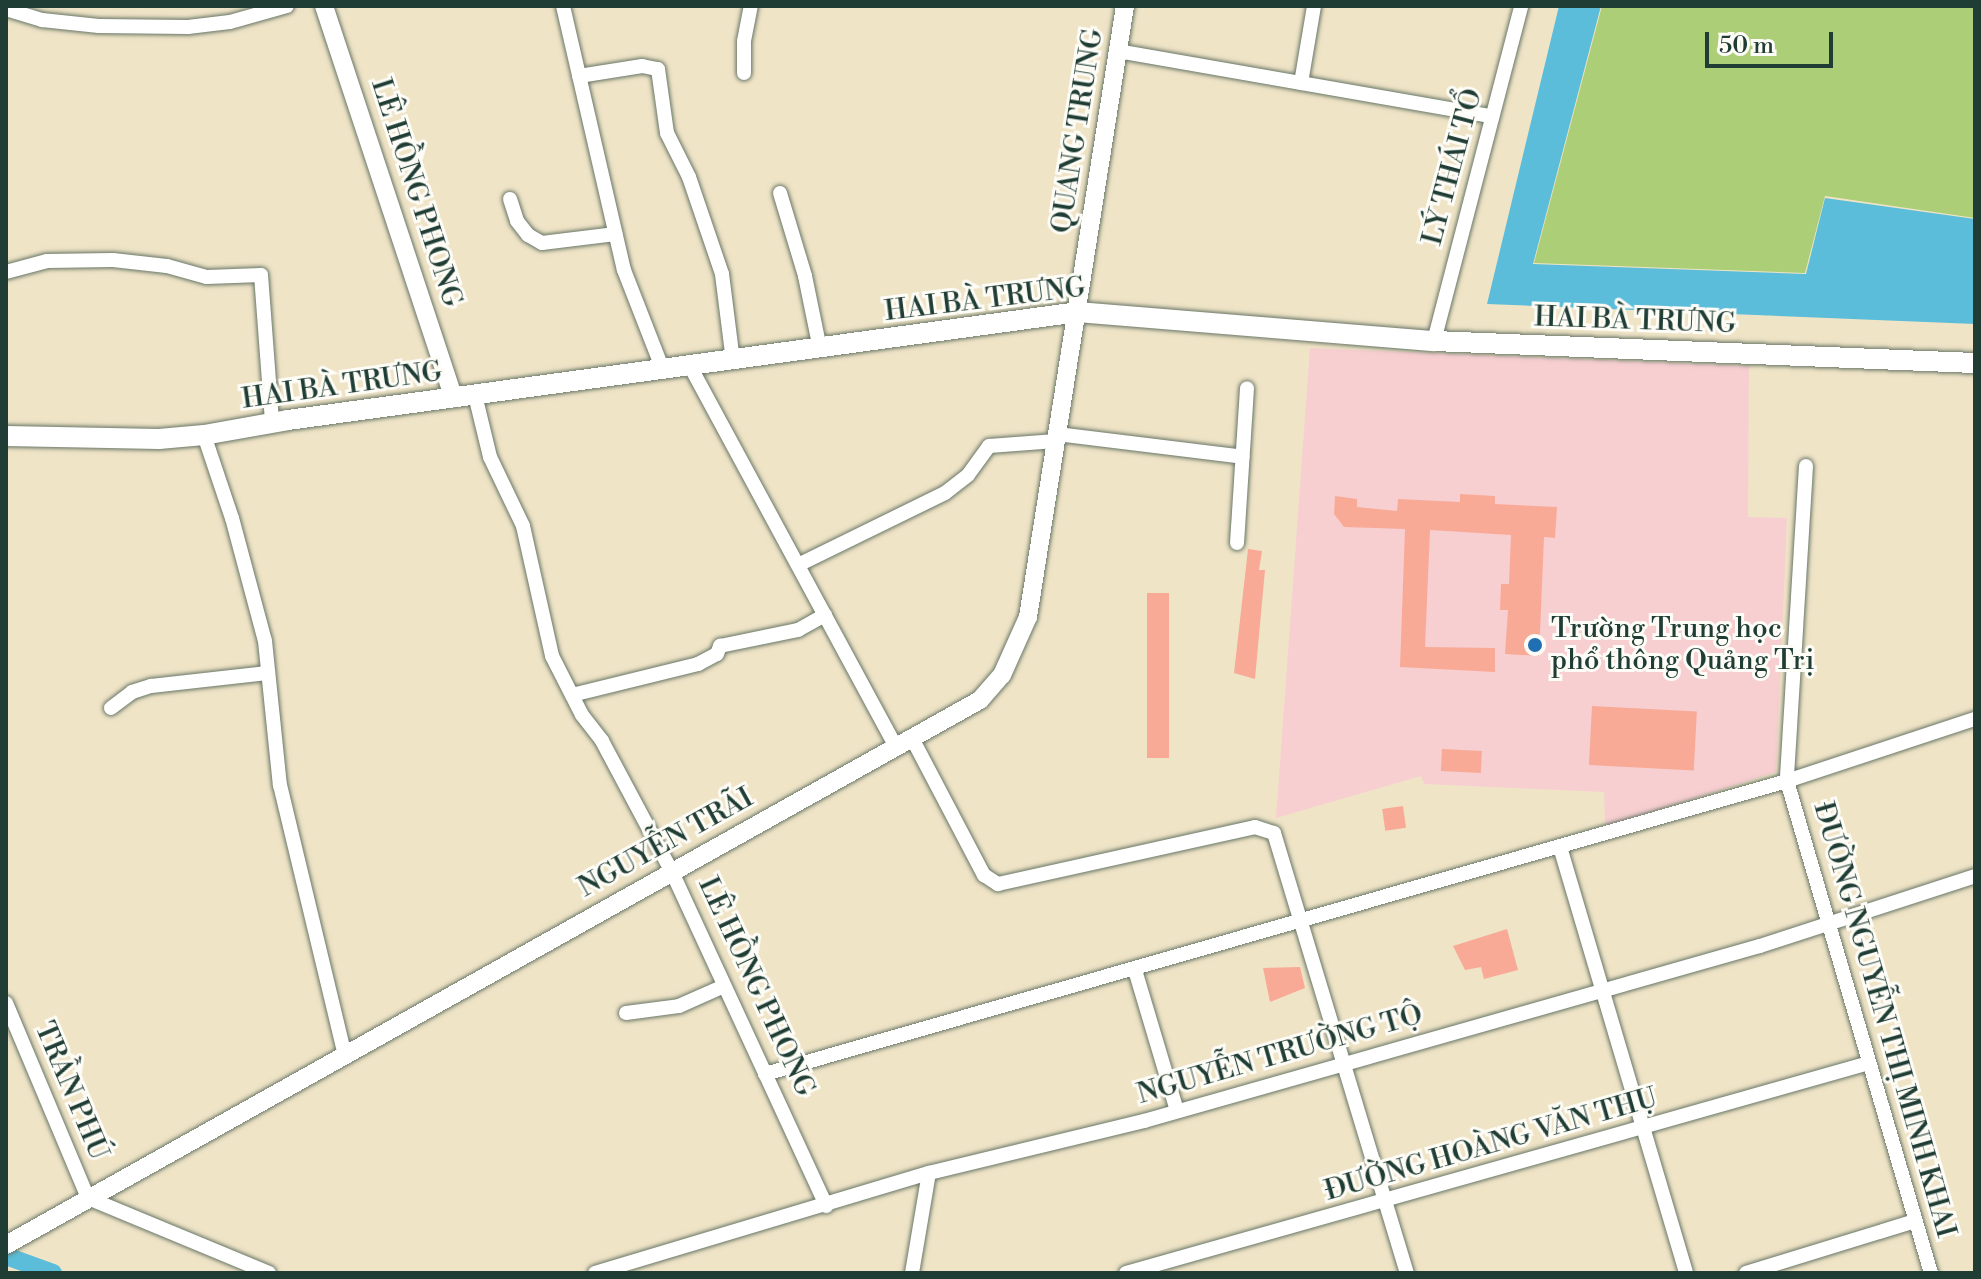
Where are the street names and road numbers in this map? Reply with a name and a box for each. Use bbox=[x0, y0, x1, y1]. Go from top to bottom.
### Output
street label: QUANG TRUNG bbox=[1045, 26, 1111, 236]
street label: LÊ HỒNG PHONG bbox=[363, 74, 469, 312]
street label: LÝ THÁI TỔ bbox=[1416, 85, 1490, 249]
street label: HAI BÀ TRƯNG bbox=[883, 271, 1087, 329]
street label: HAI BÀ TRƯNG bbox=[1533, 301, 1737, 341]
street label: HAI BÀ TRƯNG bbox=[240, 355, 444, 417]
street label: NGUYỄN TRÃI bbox=[573, 781, 759, 905]
street label: ĐƯỜNG NGUYỄN THỊ MINH KHAI bbox=[1806, 798, 1962, 1242]
street label: LÊ HỒNG PHONG bbox=[690, 872, 822, 1102]
street label: NGUYỄN TRƯỜNG TỘ bbox=[1134, 998, 1426, 1112]
street label: TRẦN PHÚ bbox=[27, 1017, 115, 1165]
street label: ĐƯỜNG HOÀNG VĂN THỤ bbox=[1321, 1081, 1661, 1209]

